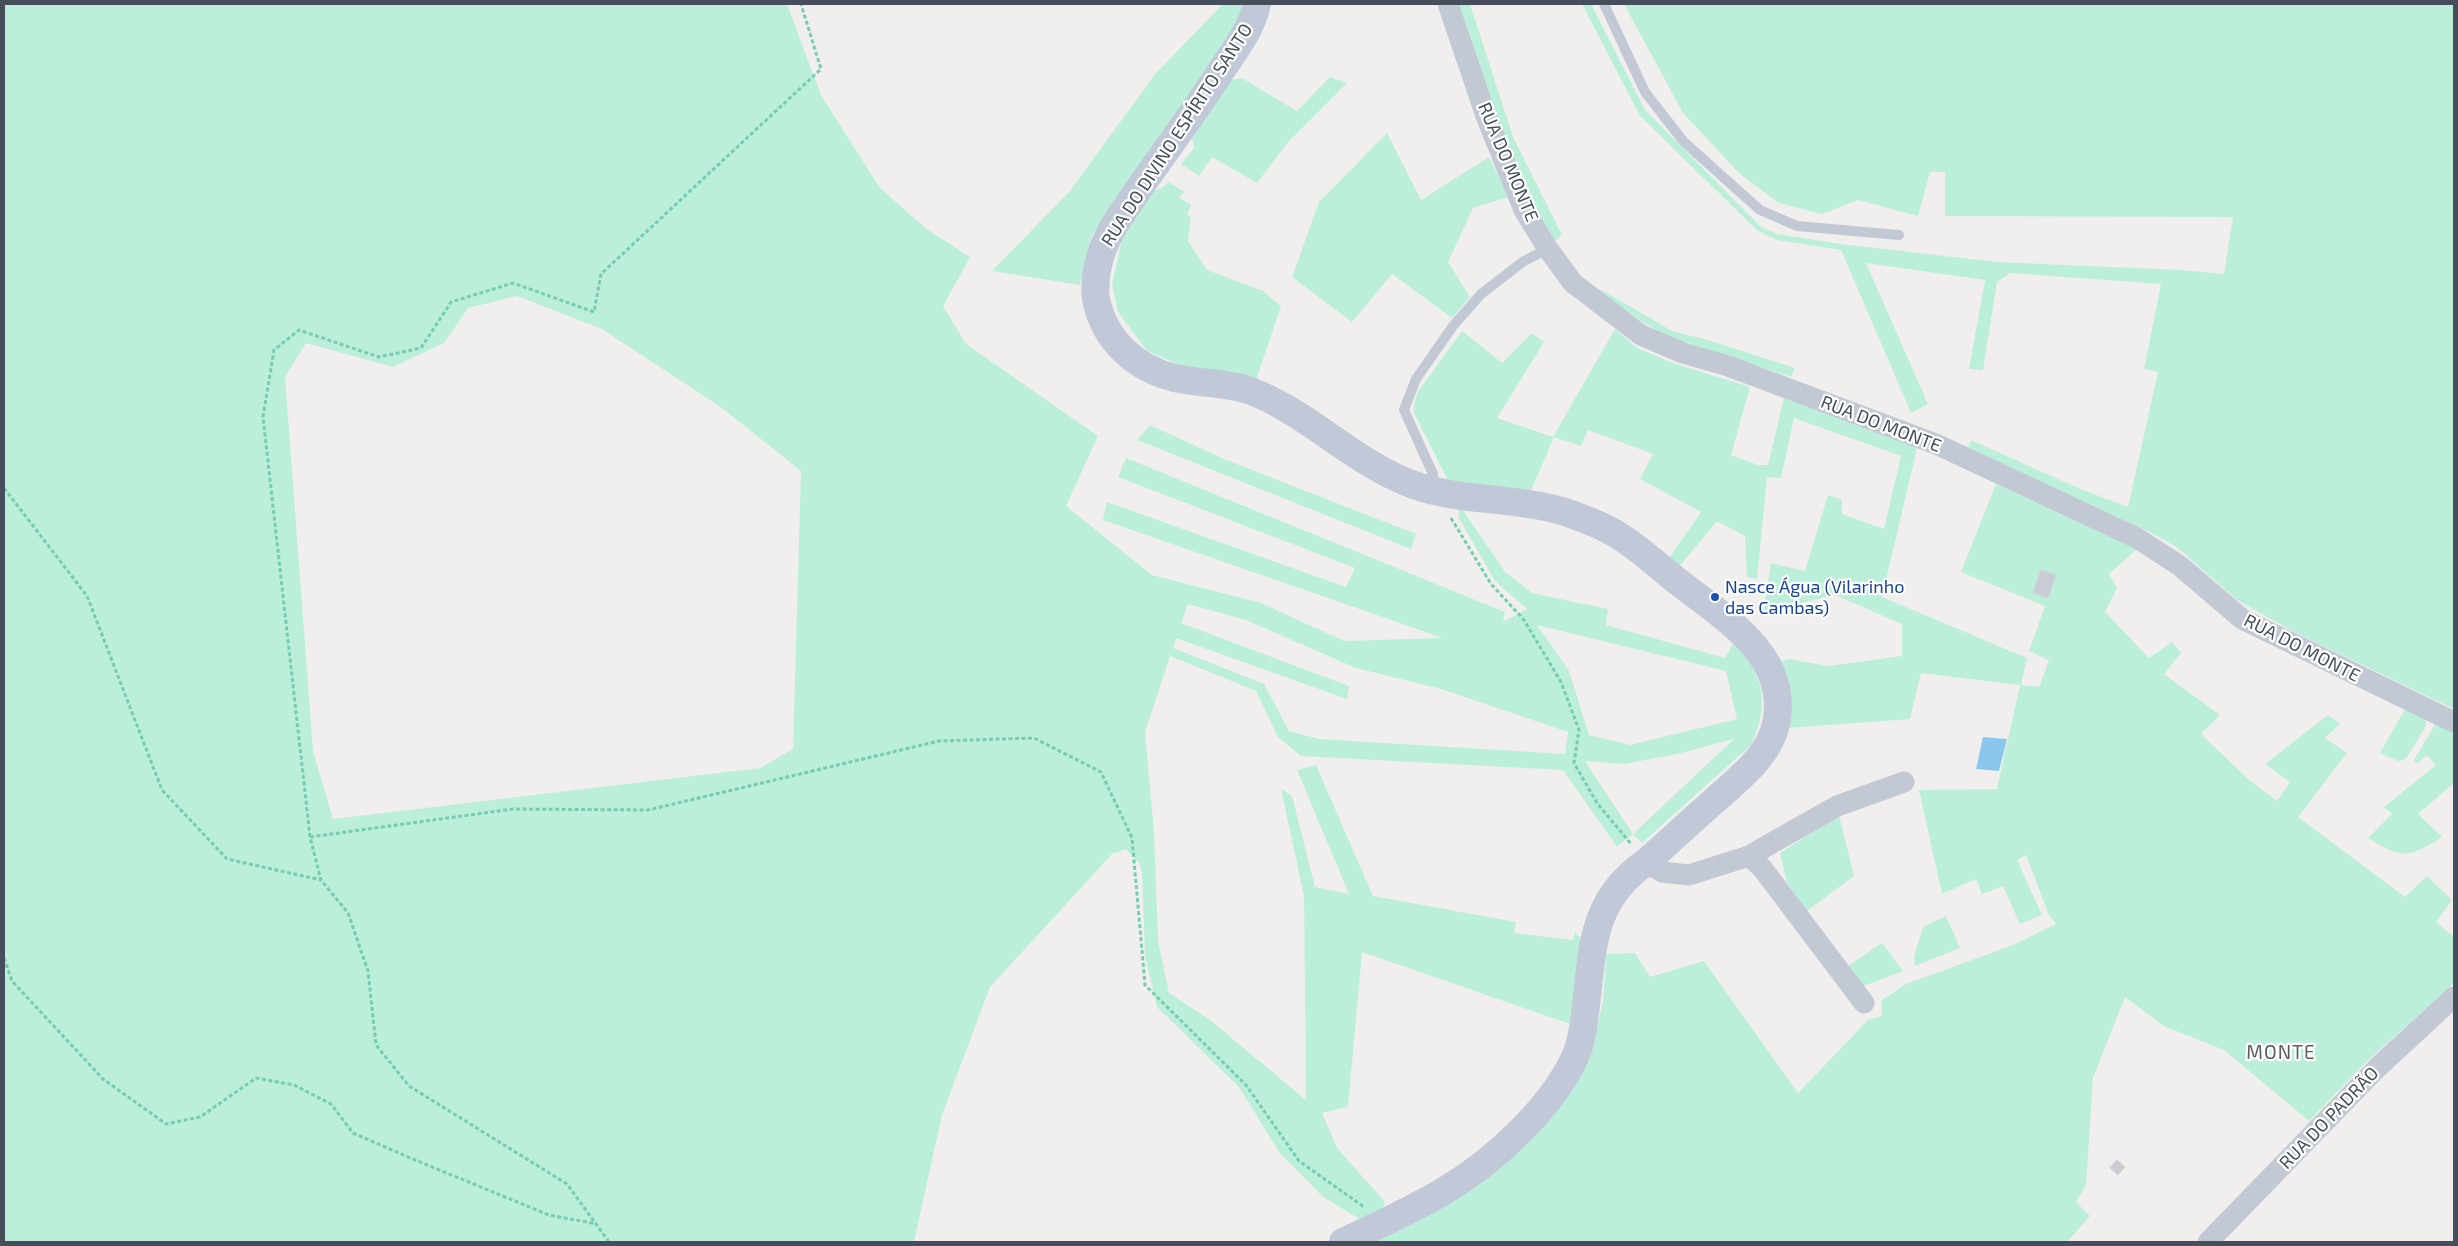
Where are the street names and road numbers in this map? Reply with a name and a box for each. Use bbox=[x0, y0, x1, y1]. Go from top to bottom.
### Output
street label: RUA DO DIVINO ESPÍRITO SANTO bbox=[1097, 20, 1257, 250]
street label: RUA DO MONTE bbox=[1473, 99, 1543, 225]
street label: RUA DO MONTE bbox=[1818, 391, 1944, 457]
street label: RUA DO MONTE bbox=[2240, 609, 2364, 687]
street label: RUA DO PADRÃO bbox=[2275, 1062, 2383, 1174]

